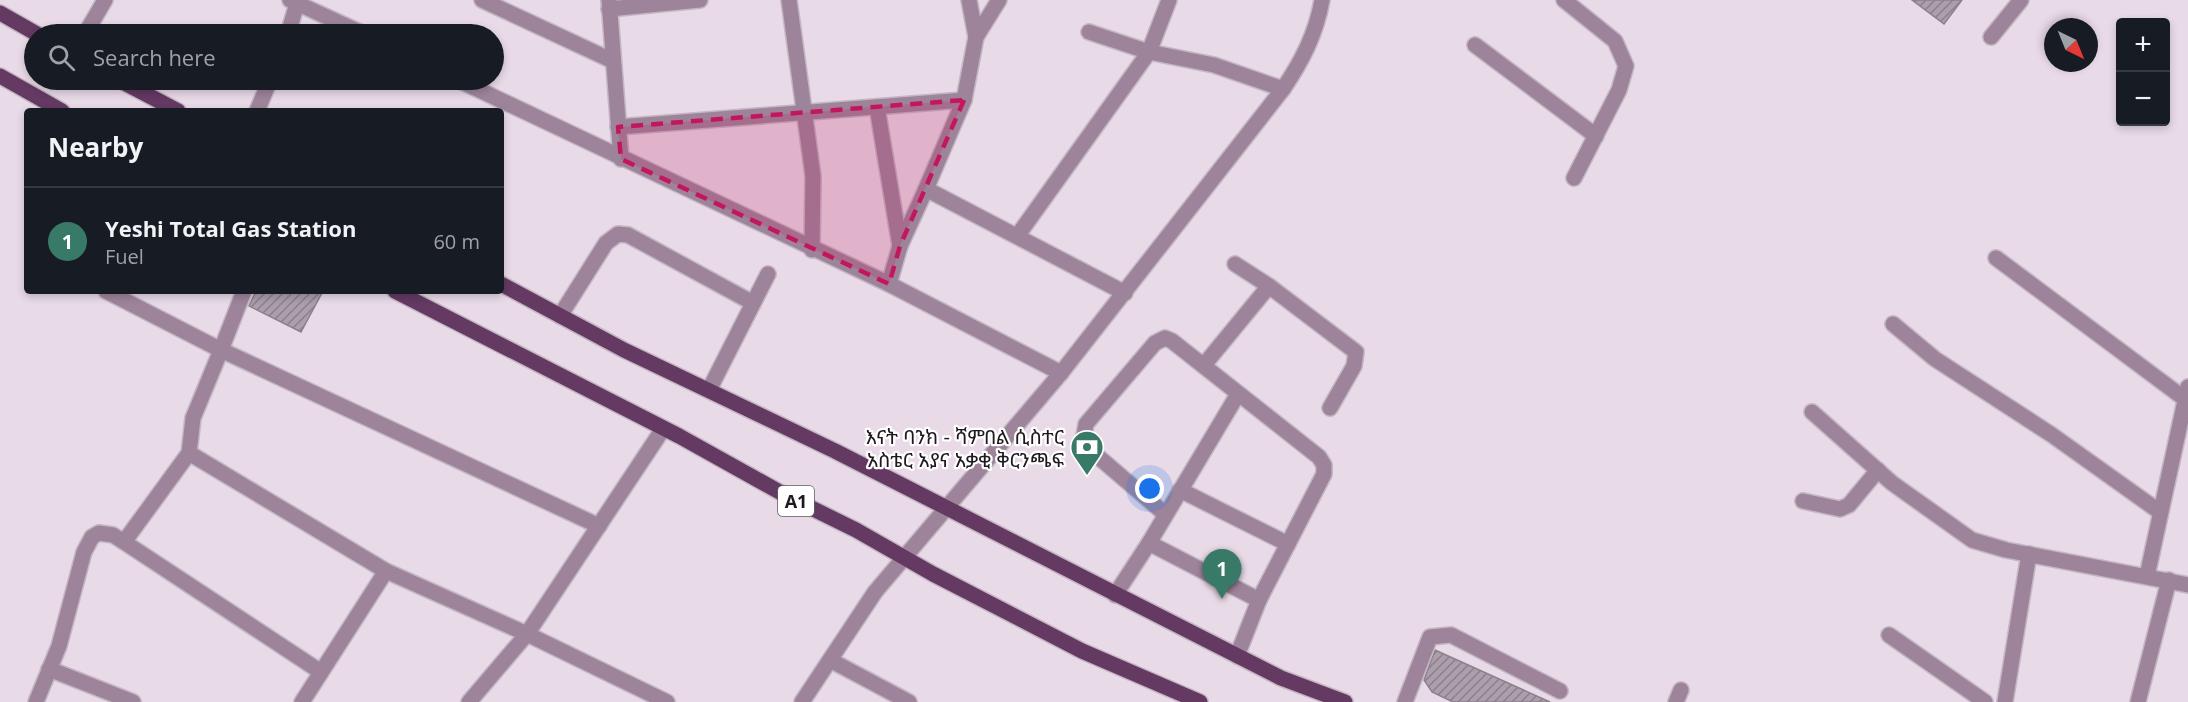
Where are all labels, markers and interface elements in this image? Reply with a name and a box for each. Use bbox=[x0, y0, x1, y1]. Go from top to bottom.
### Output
north arrow bbox=[2044, 18, 2098, 72]
map controls bbox=[2116, 18, 2170, 126]
button: + bbox=[2116, 18, 2170, 72]
search box bbox=[24, 24, 504, 90]
icon: search bbox=[45, 41, 78, 74]
text: Search here bbox=[93, 42, 216, 72]
button: − bbox=[2116, 72, 2170, 126]
text: Nearby bbox=[48, 129, 143, 165]
text: Yeshi Total Gas Station bbox=[105, 213, 356, 243]
text: 1 bbox=[62, 228, 73, 255]
text: 60 m bbox=[433, 228, 480, 255]
text: Fuel bbox=[105, 243, 144, 270]
place label: እናት ባንክ - ሻምበል ሲስተር አስቴር አያና አቃቂ ቅርንጫፍ bbox=[865, 423, 1064, 473]
bank icon: እናት ባንክ - ሻምበል ሲስተር አስቴር አያና አቃቂ ቅርንጫፍ bbox=[1069, 429, 1105, 476]
your location bbox=[1135, 474, 1164, 503]
road number: A1 bbox=[778, 486, 814, 516]
pin: 1 bbox=[1202, 550, 1242, 599]

